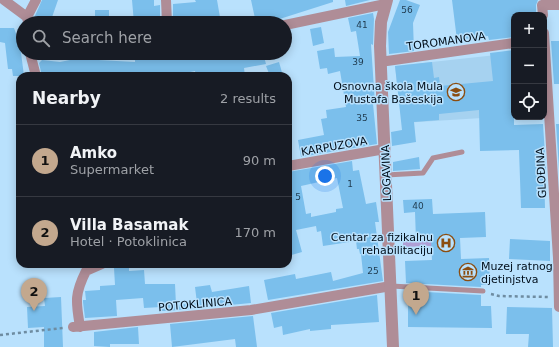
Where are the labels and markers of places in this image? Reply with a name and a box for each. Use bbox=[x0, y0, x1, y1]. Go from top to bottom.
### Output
place label: Osnovna škola Mula Mustafa Bašeskija bbox=[333, 80, 443, 106]
school or university icon: Osnovna škola Mula Mustafa Bašeskija bbox=[446, 82, 466, 102]
place label: Centar za fizikalnu rehabilitaciju bbox=[331, 231, 433, 257]
hospital icon: Centar za fizikalnu rehabilitaciju bbox=[436, 233, 456, 253]
place label: Muzej ratnog djetinjstva bbox=[481, 260, 553, 286]
museum icon: Muzej ratnog djetinjstva bbox=[458, 262, 478, 282]
pin: 2 bbox=[21, 278, 47, 311]
pin: 1 bbox=[403, 282, 429, 315]

